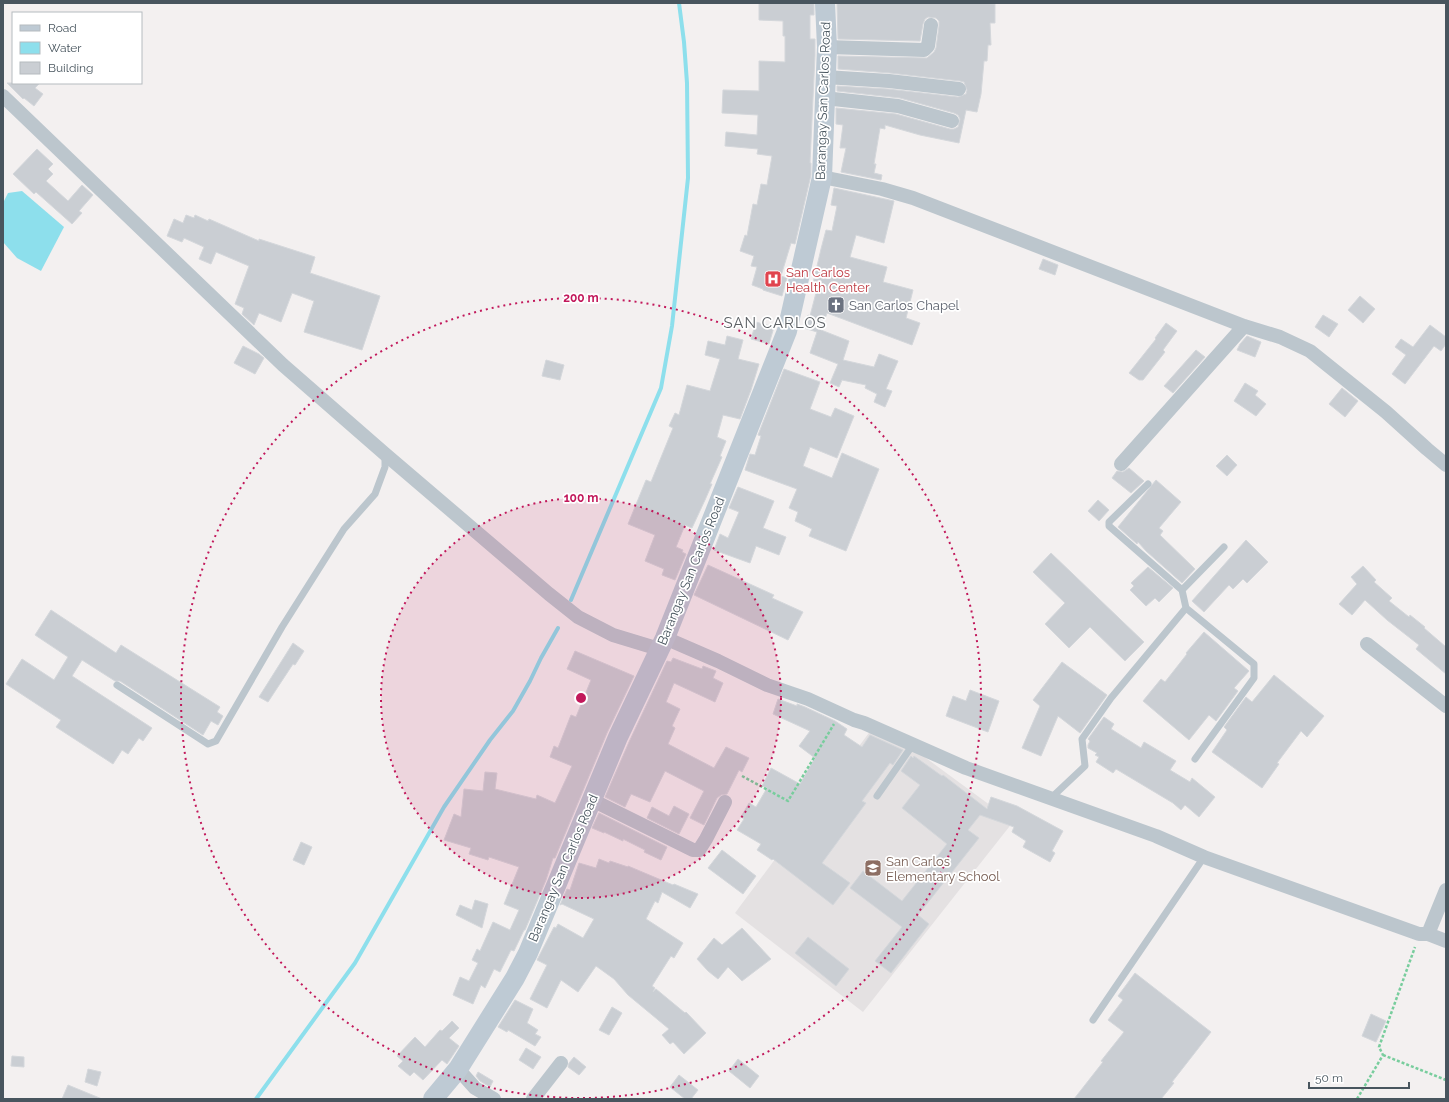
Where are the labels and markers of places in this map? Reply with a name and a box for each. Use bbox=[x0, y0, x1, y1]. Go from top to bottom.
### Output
place label: San Carlos Health Center bbox=[786, 265, 870, 295]
hospital icon: San Carlos Health Center bbox=[763, 269, 783, 289]
church icon: San Carlos Chapel bbox=[826, 295, 846, 315]
place label: San Carlos Chapel bbox=[849, 298, 960, 313]
centre of rings bbox=[574, 691, 588, 705]
place label: San Carlos Elementary School bbox=[886, 854, 1000, 884]
school or university icon: San Carlos Elementary School bbox=[863, 858, 883, 878]

